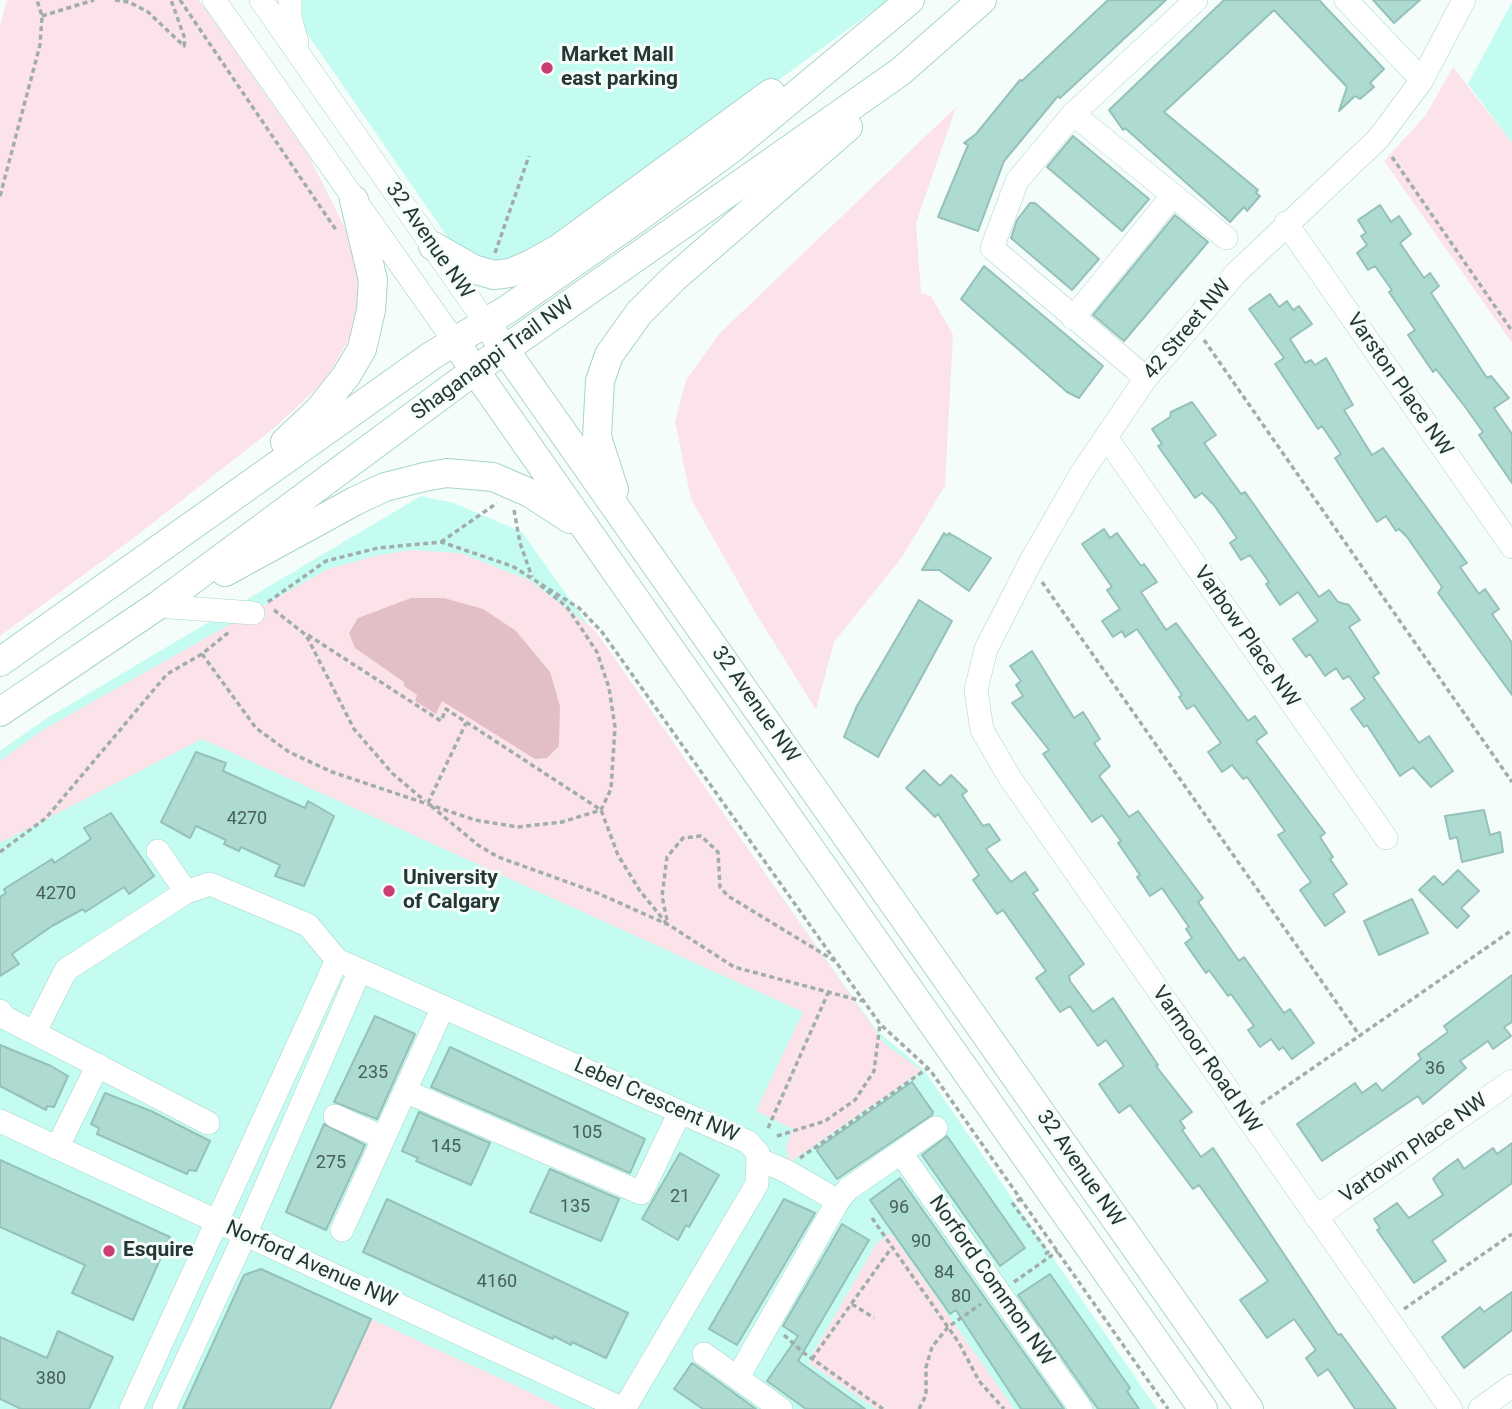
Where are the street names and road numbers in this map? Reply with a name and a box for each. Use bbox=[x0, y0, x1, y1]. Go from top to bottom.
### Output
street label: 32 Avenue NW bbox=[380, 178, 478, 304]
street label: 42 Street NW bbox=[1139, 275, 1237, 385]
street label: Shaganappi Trail NW bbox=[407, 292, 579, 426]
street label: Varston Place NW bbox=[1340, 309, 1458, 461]
street label: Varbow Place NW bbox=[1188, 561, 1304, 713]
street label: 32 Avenue NW bbox=[706, 642, 804, 768]
street label: Varmoor Road NW bbox=[1146, 982, 1266, 1138]
street label: Lebel Crescent NW bbox=[570, 1053, 742, 1149]
street label: Vartown Place NW bbox=[1336, 1089, 1492, 1209]
street label: 32 Avenue NW bbox=[1031, 1106, 1129, 1232]
street label: Norford Common NW bbox=[923, 1191, 1059, 1371]
street label: Norford Avenue NW bbox=[221, 1216, 401, 1314]

